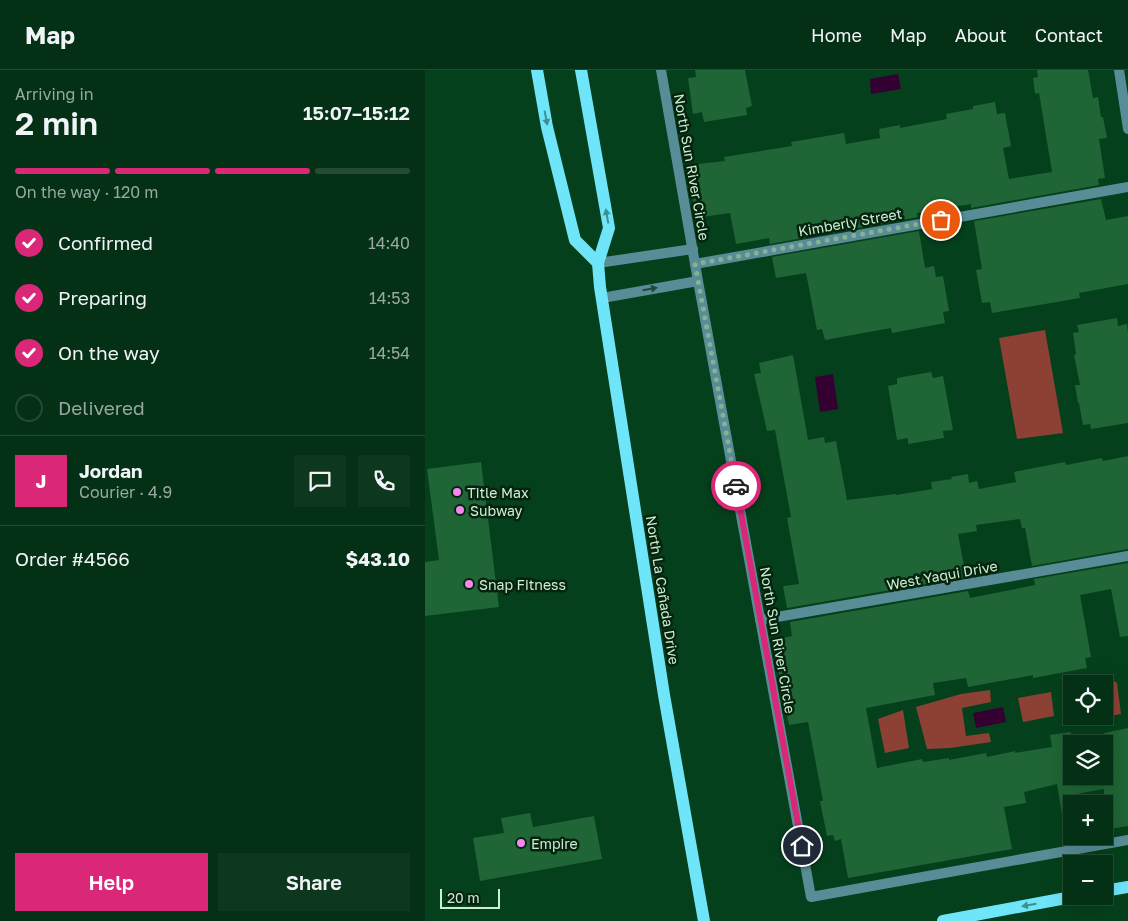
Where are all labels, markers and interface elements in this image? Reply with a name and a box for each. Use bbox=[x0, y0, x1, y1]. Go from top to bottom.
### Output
text: Map bbox=[25, 20, 75, 49]
text: Home bbox=[811, 24, 862, 46]
text: Map bbox=[890, 24, 927, 46]
text: About bbox=[955, 24, 1007, 46]
text: Contact bbox=[1035, 24, 1103, 46]
text: Arriving in bbox=[15, 84, 94, 104]
street label: North Sun River Circle bbox=[671, 92, 713, 242]
text: 15:07–15:12 bbox=[303, 101, 410, 124]
text: 2 min bbox=[15, 104, 98, 142]
one-way arrow bbox=[542, 110, 550, 126]
text: On the way · 120 m bbox=[15, 182, 158, 202]
pin bbox=[920, 199, 962, 241]
street label: Kimberly Street bbox=[797, 205, 903, 239]
icon: bag bbox=[927, 206, 955, 234]
one-way arrow bbox=[603, 208, 611, 224]
icon: check bbox=[15, 229, 43, 257]
text: Confirmed bbox=[58, 231, 153, 254]
text: 14:40 bbox=[368, 233, 410, 253]
icon: check bbox=[15, 284, 43, 312]
one-way arrow bbox=[642, 285, 658, 293]
text: Preparing bbox=[58, 286, 147, 309]
text: 14:53 bbox=[369, 288, 410, 308]
icon: check bbox=[15, 339, 43, 367]
text: On the way bbox=[58, 341, 160, 364]
text: 14:54 bbox=[369, 343, 410, 363]
text: Delivered bbox=[58, 396, 145, 419]
button: chat bbox=[294, 455, 346, 507]
button: phone bbox=[358, 455, 410, 507]
text: Jordan bbox=[79, 459, 143, 482]
courier bbox=[711, 461, 761, 511]
text: J bbox=[36, 469, 46, 492]
icon: car bbox=[722, 472, 750, 500]
text: Courier · 4.9 bbox=[79, 482, 172, 502]
place label: Title Max bbox=[467, 484, 529, 501]
marker: Title Max bbox=[451, 486, 463, 498]
place label: Subway bbox=[470, 502, 523, 519]
marker: Subway bbox=[454, 504, 466, 516]
street label: North La Cañada Drive bbox=[643, 514, 683, 666]
text: Order #4566 bbox=[15, 547, 130, 570]
text: $43.10 bbox=[346, 547, 410, 570]
street label: West Yaqui Drive bbox=[885, 557, 999, 593]
street label: North Sun River Circle bbox=[757, 565, 799, 715]
place label: Snap Fitness bbox=[479, 576, 566, 593]
marker: Snap Fitness bbox=[463, 578, 475, 590]
map controls bbox=[1063, 675, 1113, 905]
button: locate bbox=[1063, 675, 1113, 725]
button: layers bbox=[1063, 735, 1113, 785]
button: + bbox=[1063, 795, 1113, 845]
pin bbox=[781, 825, 823, 867]
icon: home bbox=[788, 832, 816, 860]
place label: Empire bbox=[531, 835, 578, 852]
marker: Empire bbox=[515, 837, 527, 849]
button: Help bbox=[15, 853, 208, 911]
button: Share bbox=[218, 853, 410, 911]
button: − bbox=[1063, 855, 1113, 905]
scale bar bbox=[440, 886, 500, 909]
text: 20 m bbox=[447, 889, 480, 906]
one-way arrow bbox=[1020, 902, 1036, 910]

